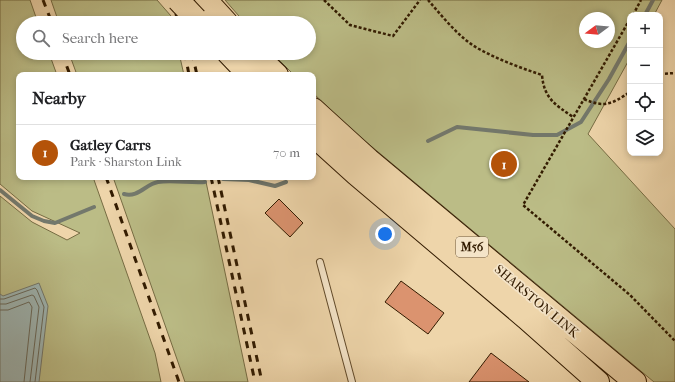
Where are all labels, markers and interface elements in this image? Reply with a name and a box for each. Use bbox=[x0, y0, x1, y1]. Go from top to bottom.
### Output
north arrow bbox=[579, 12, 615, 48]
map controls bbox=[627, 12, 663, 156]
button: + bbox=[627, 12, 663, 48]
search box bbox=[16, 16, 316, 60]
icon: search bbox=[30, 27, 52, 49]
text: Search here bbox=[62, 29, 138, 47]
button: − bbox=[627, 48, 663, 84]
button: locate bbox=[627, 84, 663, 120]
text: Nearby bbox=[32, 88, 86, 108]
button: layers bbox=[627, 120, 663, 156]
text: Gatley Carrs bbox=[70, 136, 151, 154]
text: 1 bbox=[43, 145, 47, 160]
text: 70 m bbox=[273, 145, 300, 160]
pin: 1 bbox=[491, 149, 517, 179]
text: Park · Sharston Link bbox=[70, 154, 182, 169]
your location bbox=[375, 224, 395, 244]
road number: M56 bbox=[456, 237, 488, 257]
street label: SHARSTON LINK bbox=[492, 261, 583, 341]

